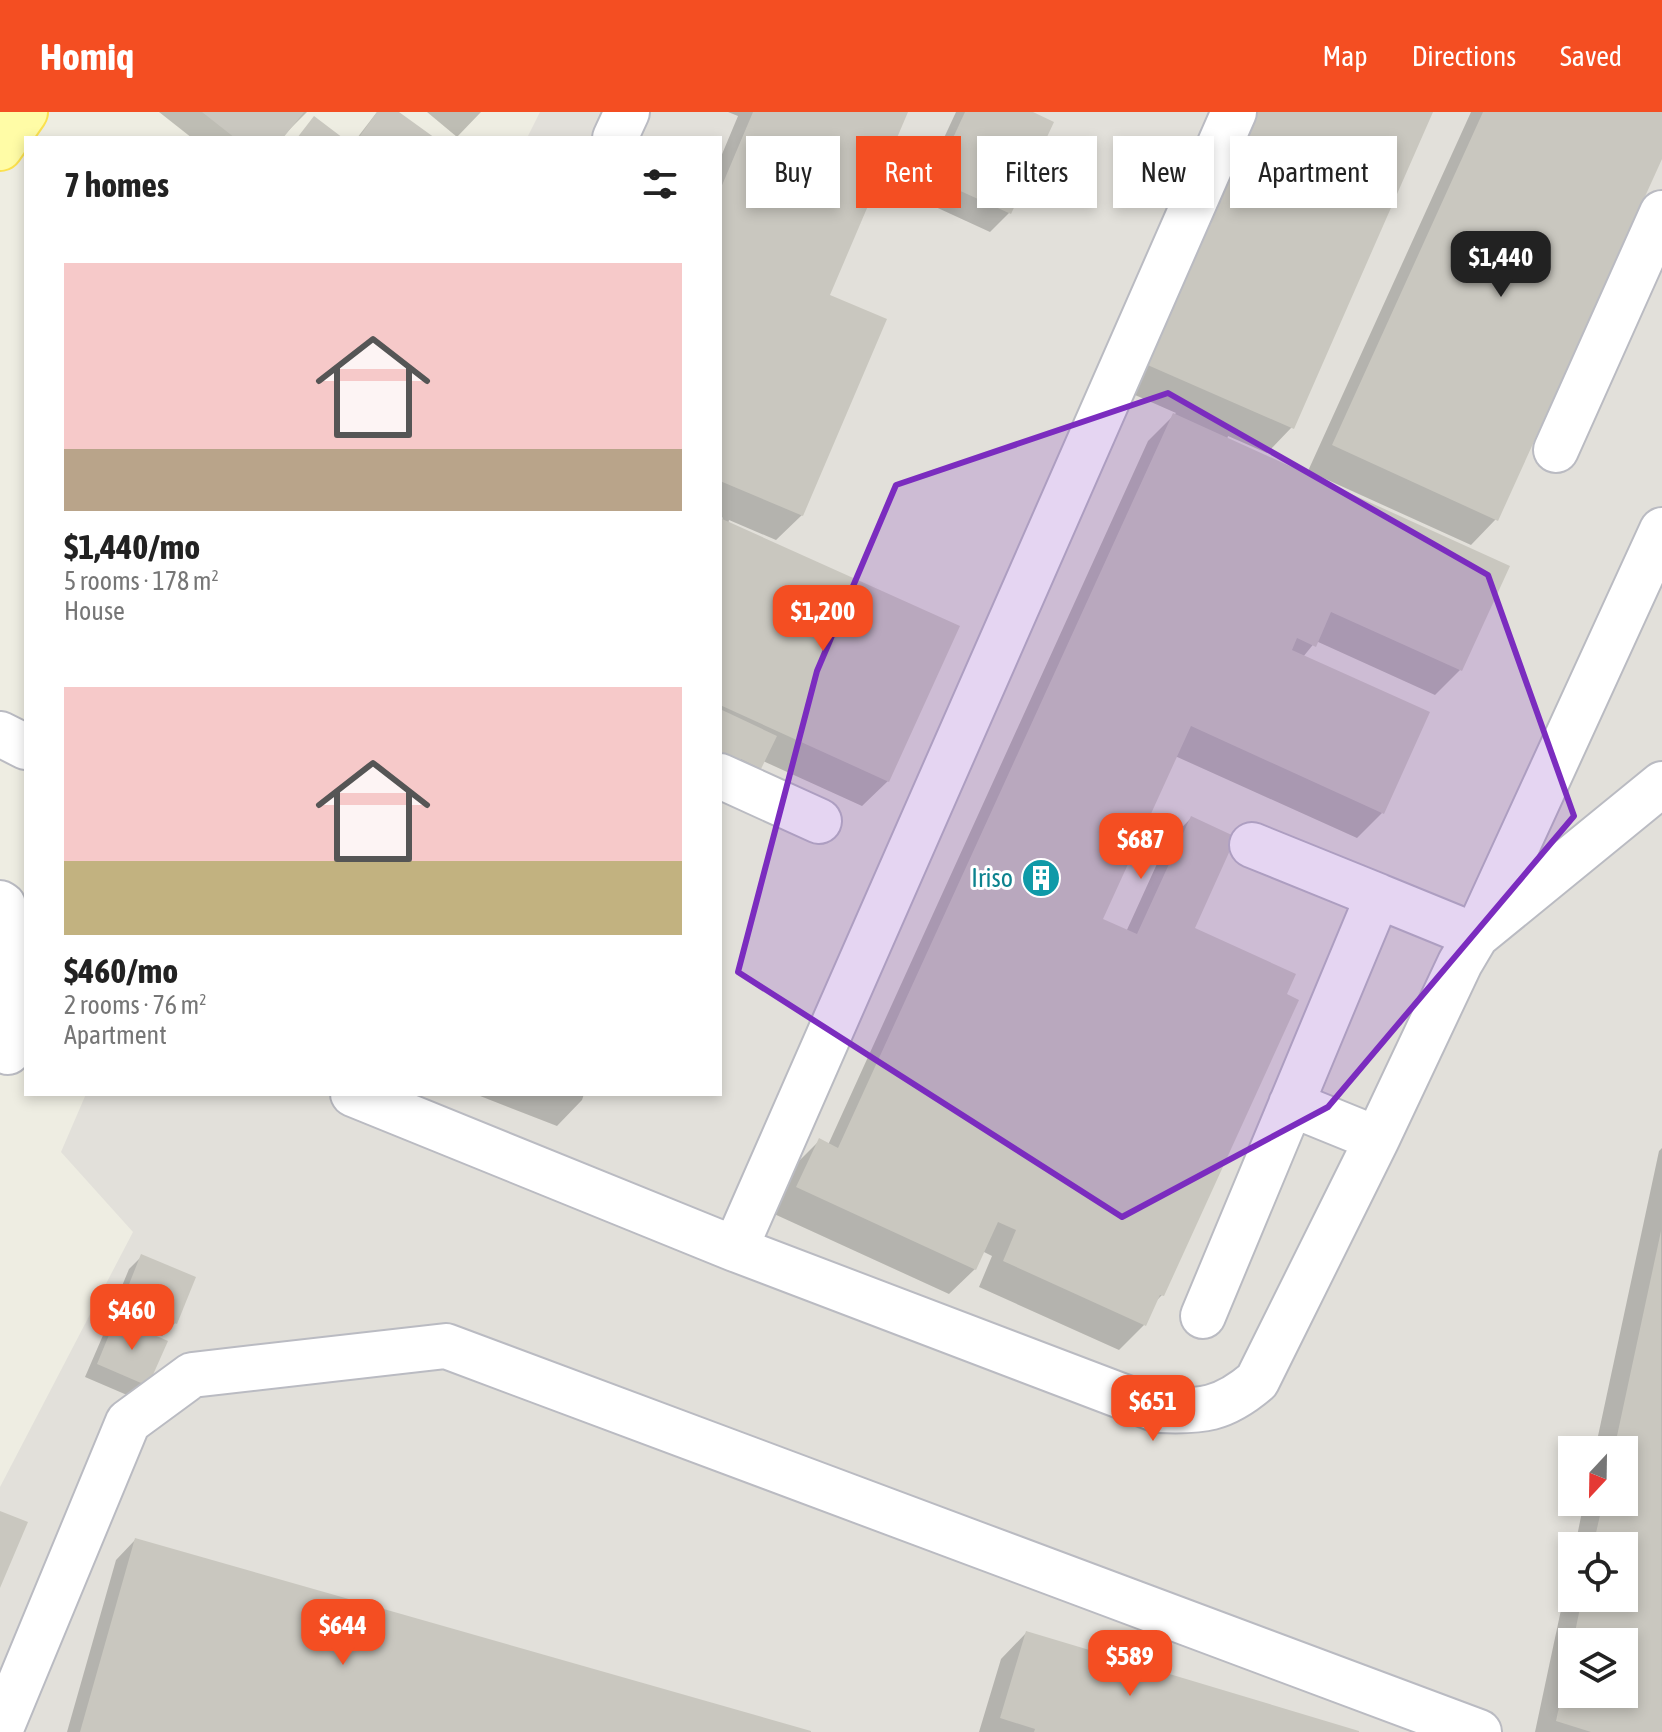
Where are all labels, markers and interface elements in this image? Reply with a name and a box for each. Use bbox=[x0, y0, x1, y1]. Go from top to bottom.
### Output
text: Homiq bbox=[40, 35, 134, 78]
text: Map bbox=[1323, 40, 1368, 72]
text: Directions bbox=[1412, 40, 1516, 72]
text: Saved bbox=[1560, 40, 1622, 72]
chip: Buy bbox=[746, 136, 840, 208]
chip: Rent bbox=[856, 136, 961, 208]
chip: Filters bbox=[977, 136, 1097, 208]
chip: New bbox=[1113, 136, 1214, 208]
chip: Apartment bbox=[1230, 136, 1397, 208]
icon: filters bbox=[638, 162, 682, 206]
text: 7 homes bbox=[64, 165, 169, 204]
pin: $1,440 bbox=[1436, 231, 1566, 299]
text: $1,440 bbox=[1469, 242, 1533, 272]
icon: home bbox=[301, 315, 445, 459]
text: $1,440/mo bbox=[64, 527, 200, 566]
text: 5 rooms · 178 m² bbox=[64, 566, 219, 596]
pin: $1,200 bbox=[758, 585, 888, 653]
text: House bbox=[64, 596, 125, 626]
text: $1,200 bbox=[791, 596, 855, 626]
icon: home bbox=[301, 739, 445, 883]
pin: $687 bbox=[1094, 813, 1188, 881]
text: $687 bbox=[1117, 824, 1165, 854]
building icon: Iriso bbox=[1020, 857, 1062, 899]
place label: Iriso bbox=[971, 863, 1013, 893]
text: $460/mo bbox=[64, 951, 178, 990]
text: 2 rooms · 76 m² bbox=[64, 990, 206, 1020]
text: Apartment bbox=[64, 1020, 167, 1050]
pin: $460 bbox=[85, 1284, 179, 1352]
text: $460 bbox=[108, 1295, 156, 1325]
pin: $651 bbox=[1106, 1375, 1200, 1443]
text: $651 bbox=[1129, 1386, 1177, 1416]
north arrow bbox=[1558, 1436, 1638, 1516]
map controls bbox=[1558, 1436, 1638, 1708]
button: locate bbox=[1558, 1532, 1638, 1612]
pin: $644 bbox=[296, 1599, 390, 1667]
text: $644 bbox=[319, 1610, 367, 1640]
button: layers bbox=[1558, 1628, 1638, 1708]
pin: $589 bbox=[1083, 1630, 1177, 1698]
text: $589 bbox=[1106, 1641, 1154, 1671]

